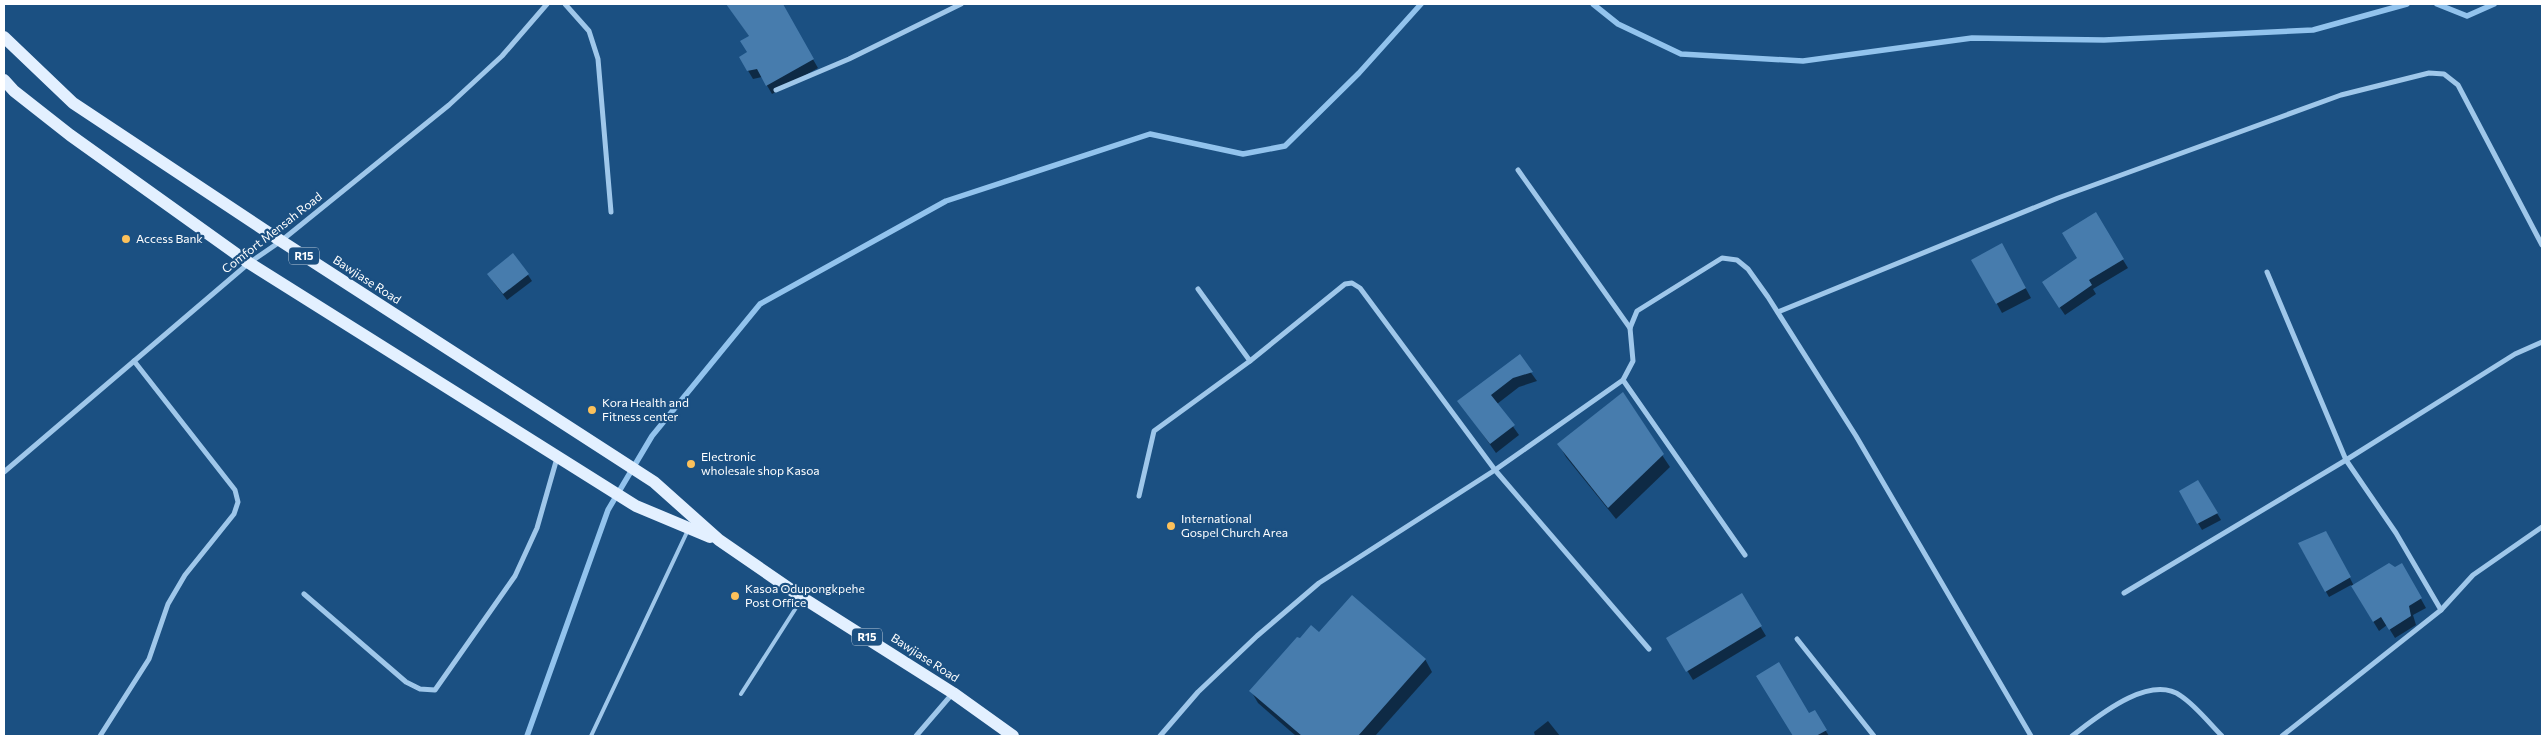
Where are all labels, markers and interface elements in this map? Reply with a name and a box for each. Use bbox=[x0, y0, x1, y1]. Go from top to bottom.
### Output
street label: Comfort Mensah Road bbox=[219, 189, 324, 276]
place label: Access Bank bbox=[136, 231, 203, 245]
marker: Access Bank bbox=[120, 233, 132, 245]
road number: R15 bbox=[289, 248, 319, 264]
street label: Bawjiase Road bbox=[331, 252, 404, 306]
place label: Kora Health and Fitness center bbox=[602, 395, 689, 423]
marker: Kora Health and Fitness center bbox=[586, 404, 598, 416]
place label: Electronic wholesale shop Kasoa bbox=[701, 449, 820, 477]
marker: Electronic wholesale shop Kasoa bbox=[685, 458, 697, 470]
place label: International Gospel Church Area bbox=[1181, 511, 1288, 539]
marker: International Gospel Church Area bbox=[1165, 520, 1177, 532]
place label: Kasoa Odupongkpehe Post Office bbox=[745, 581, 865, 609]
marker: Kasoa Odupongkpehe Post Office bbox=[729, 590, 741, 602]
road number: R15 bbox=[852, 628, 882, 646]
street label: Bawjiase Road bbox=[889, 630, 962, 684]

